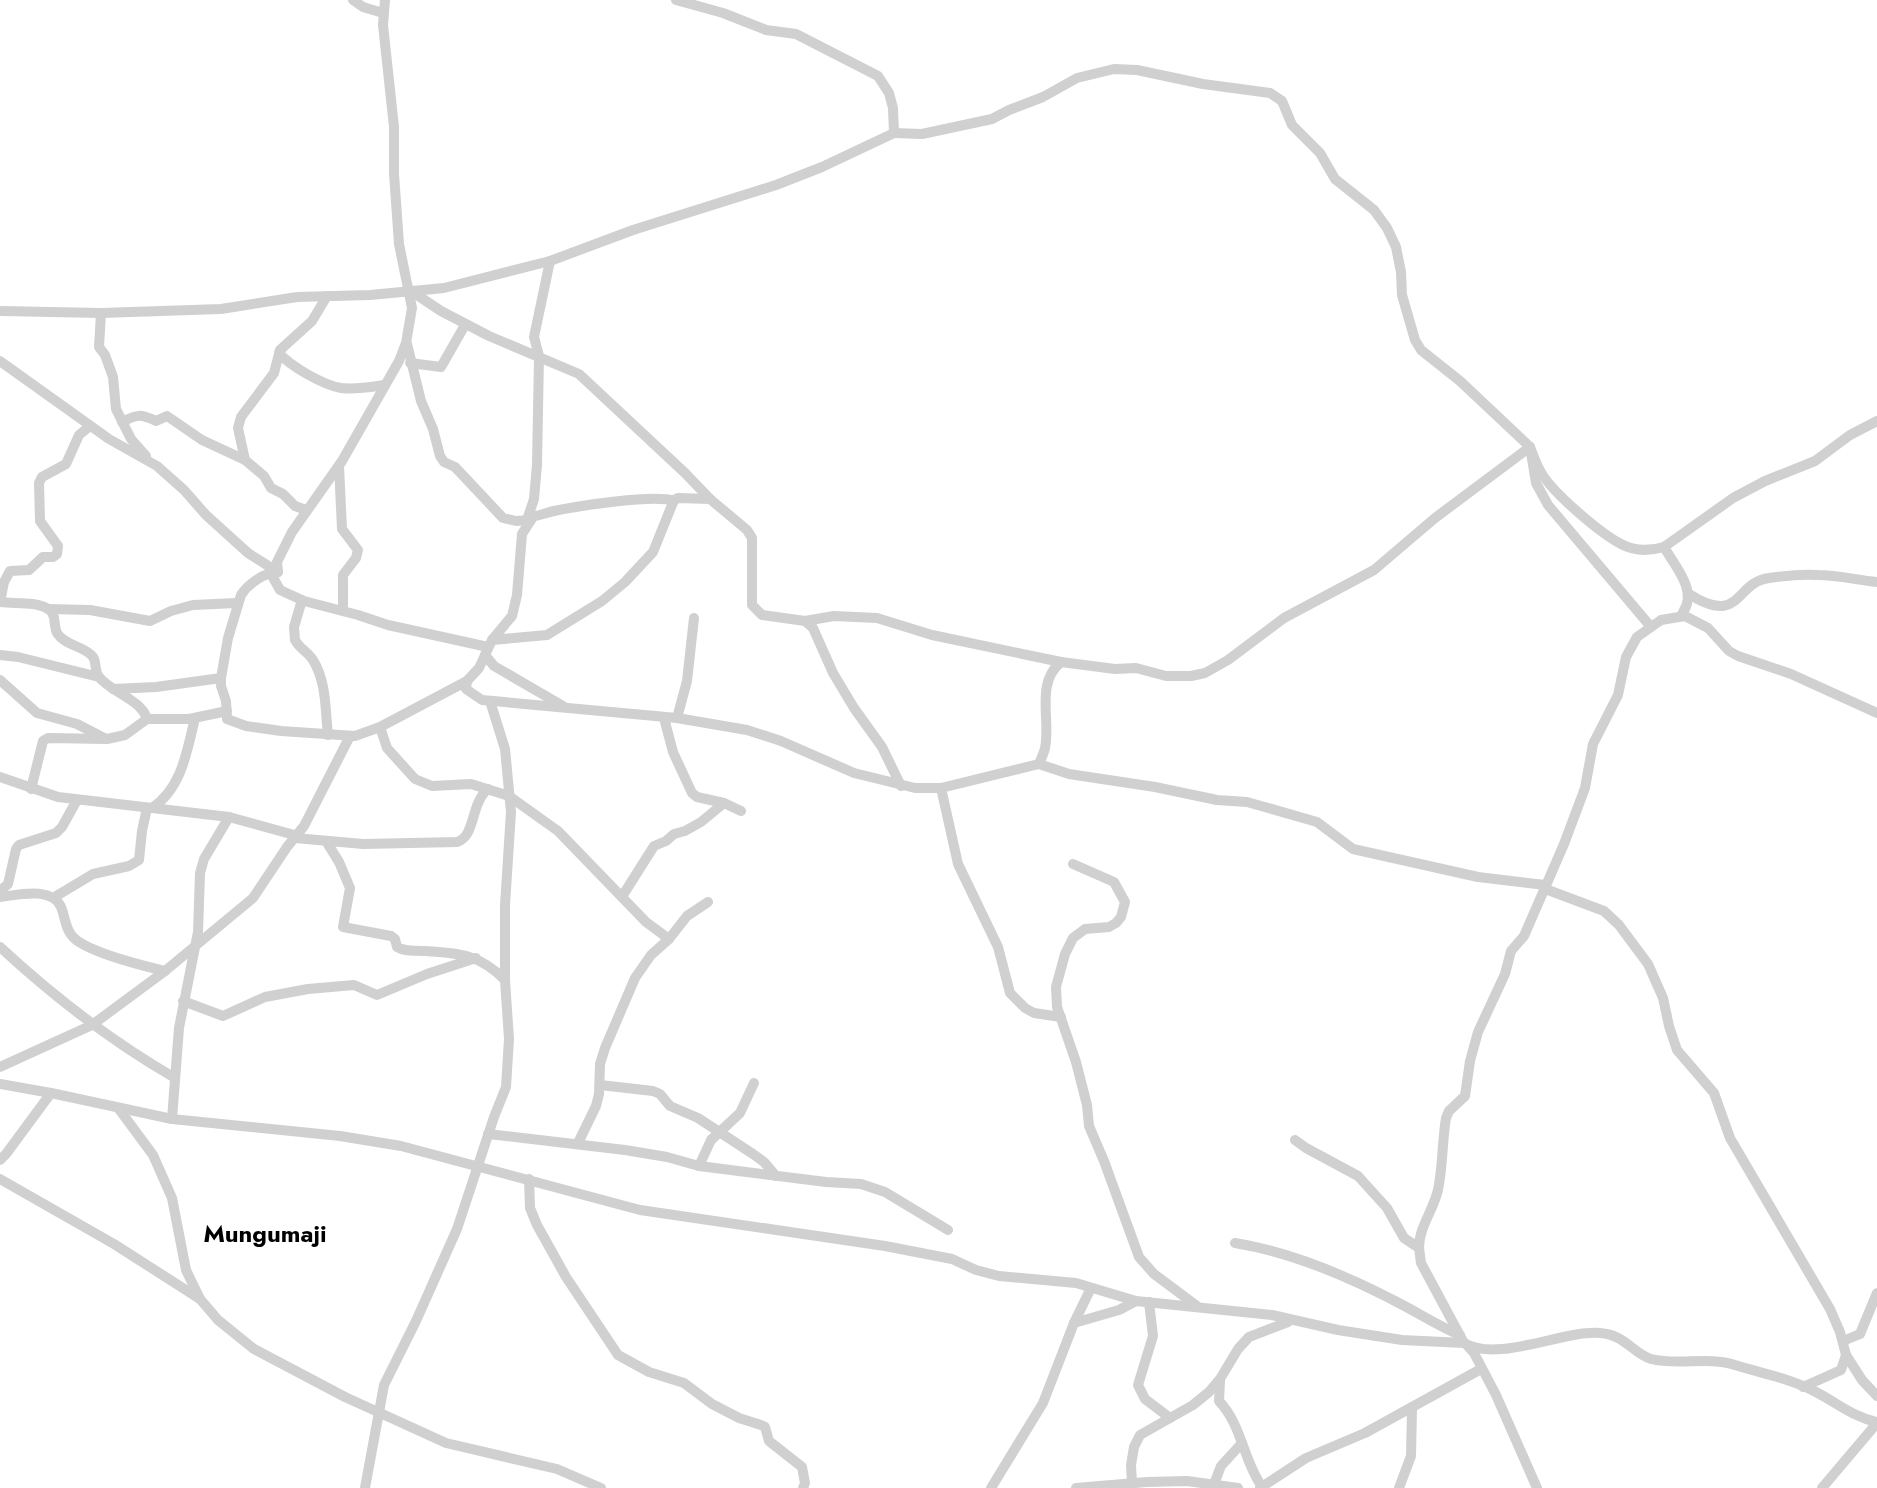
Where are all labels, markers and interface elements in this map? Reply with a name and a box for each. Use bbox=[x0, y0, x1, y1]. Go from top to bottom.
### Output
district label: Mungumaji bbox=[203, 1216, 327, 1251]

